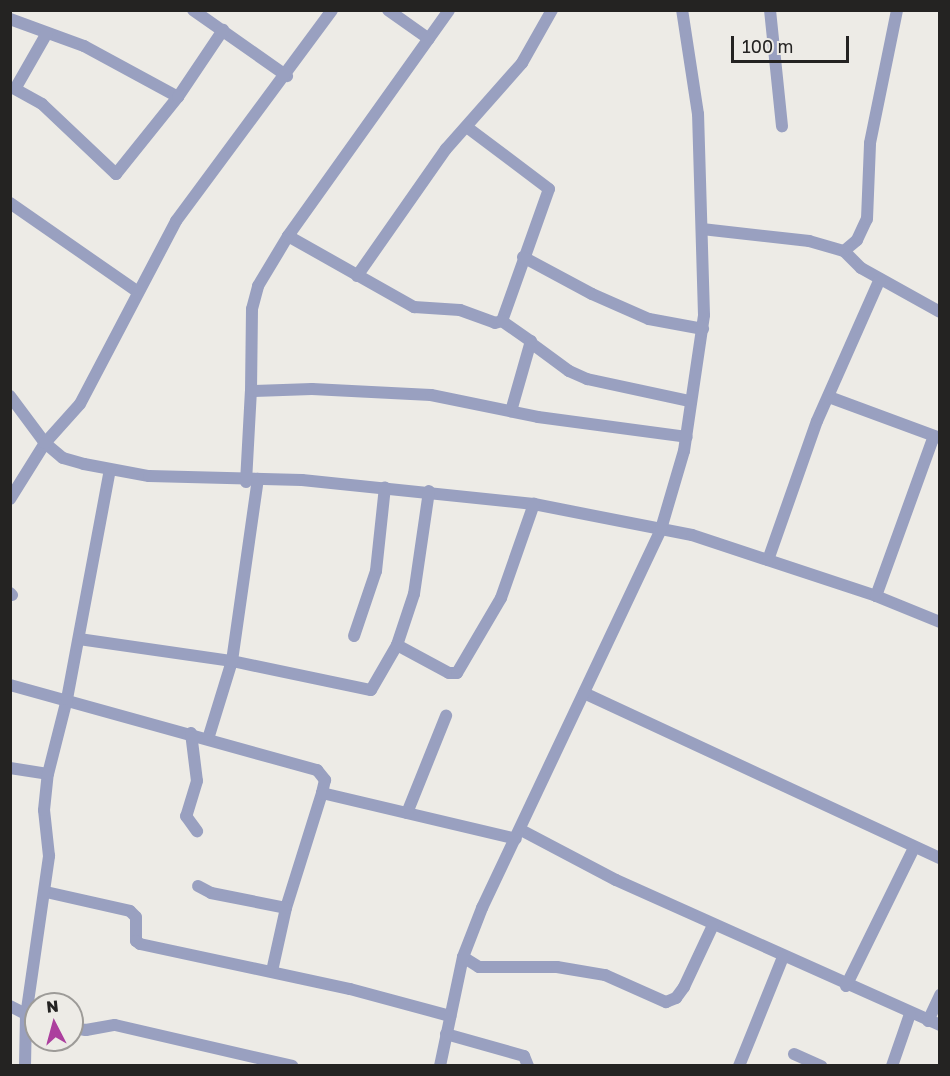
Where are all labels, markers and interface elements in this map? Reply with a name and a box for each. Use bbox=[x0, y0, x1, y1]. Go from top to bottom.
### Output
scale bar bbox=[734, 24, 852, 62]
text: 100 m bbox=[742, 35, 793, 57]
north arrow bbox=[24, 992, 84, 1052]
text: N bbox=[45, 996, 59, 1017]

